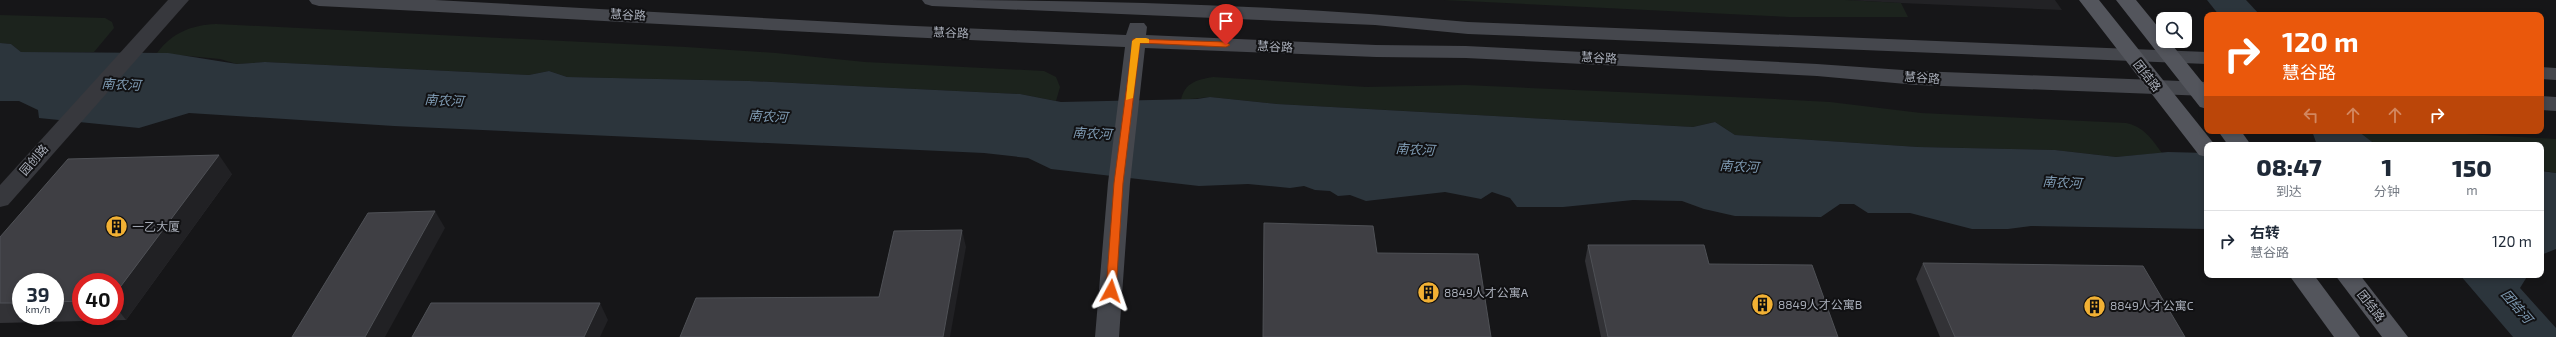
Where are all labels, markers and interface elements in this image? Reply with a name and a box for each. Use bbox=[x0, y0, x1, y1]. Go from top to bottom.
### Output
pin bbox=[1209, 4, 1243, 45]
street label: 慧谷路 bbox=[610, 6, 646, 22]
icon: arrive bbox=[1215, 10, 1237, 32]
map controls bbox=[2156, 12, 2192, 48]
button: search bbox=[2156, 12, 2192, 48]
street label: 慧谷路 bbox=[933, 24, 969, 40]
text: 120 m bbox=[2282, 24, 2359, 58]
icon: right bbox=[2216, 28, 2268, 80]
street label: 慧谷路 bbox=[1257, 38, 1293, 54]
street label: 慧谷路 bbox=[1581, 49, 1617, 65]
street label: 团结路 bbox=[2131, 57, 2164, 94]
text: 慧谷路 bbox=[2282, 61, 2336, 83]
street label: 慧谷路 bbox=[1904, 69, 1941, 85]
water label: 南农河 bbox=[101, 75, 144, 93]
water label: 南农河 bbox=[424, 91, 467, 109]
icon: left bbox=[2300, 104, 2322, 126]
icon: ahead bbox=[2342, 104, 2364, 126]
icon: ahead bbox=[2384, 104, 2406, 126]
icon: right bbox=[2426, 104, 2448, 126]
water label: 南农河 bbox=[748, 107, 791, 125]
water label: 南农河 bbox=[1072, 124, 1115, 142]
water label: 南农河 bbox=[1395, 140, 1438, 158]
street label: 园创路 bbox=[16, 141, 50, 178]
text: 08:47 bbox=[2256, 152, 2322, 181]
text: 1 bbox=[2381, 152, 2392, 181]
text: 150 bbox=[2452, 153, 2492, 182]
water label: 南农河 bbox=[1719, 157, 1762, 175]
water label: 南农河 bbox=[2042, 173, 2085, 191]
text: m bbox=[2466, 182, 2478, 198]
text: 到达 bbox=[2276, 183, 2302, 199]
text: 分钟 bbox=[2374, 183, 2400, 199]
building icon: 一乙大厦 bbox=[104, 214, 130, 240]
place label: 一乙大厦 bbox=[132, 219, 180, 233]
text: 右转 bbox=[2250, 223, 2280, 241]
icon: right bbox=[2216, 230, 2238, 252]
text: 120 m bbox=[2492, 232, 2532, 250]
text: 慧谷路 bbox=[2250, 244, 2289, 260]
position arrow bbox=[1090, 270, 1132, 312]
speed limit sign: 40 bbox=[72, 273, 124, 325]
building icon: 8849人才公寓A bbox=[1415, 280, 1441, 306]
text: 39 bbox=[26, 282, 50, 306]
place label: 8849人才公寓A bbox=[1444, 285, 1529, 299]
water label: 团结河 bbox=[2498, 286, 2538, 328]
street label: 团结路 bbox=[2355, 287, 2388, 324]
building icon: 8849人才公寓B bbox=[1750, 292, 1776, 318]
building icon: 8849人才公寓C bbox=[2082, 293, 2108, 319]
place label: 8849人才公寓B bbox=[1778, 297, 1862, 311]
place label: 8849人才公寓C bbox=[2110, 298, 2194, 312]
text: km/h bbox=[26, 303, 50, 315]

